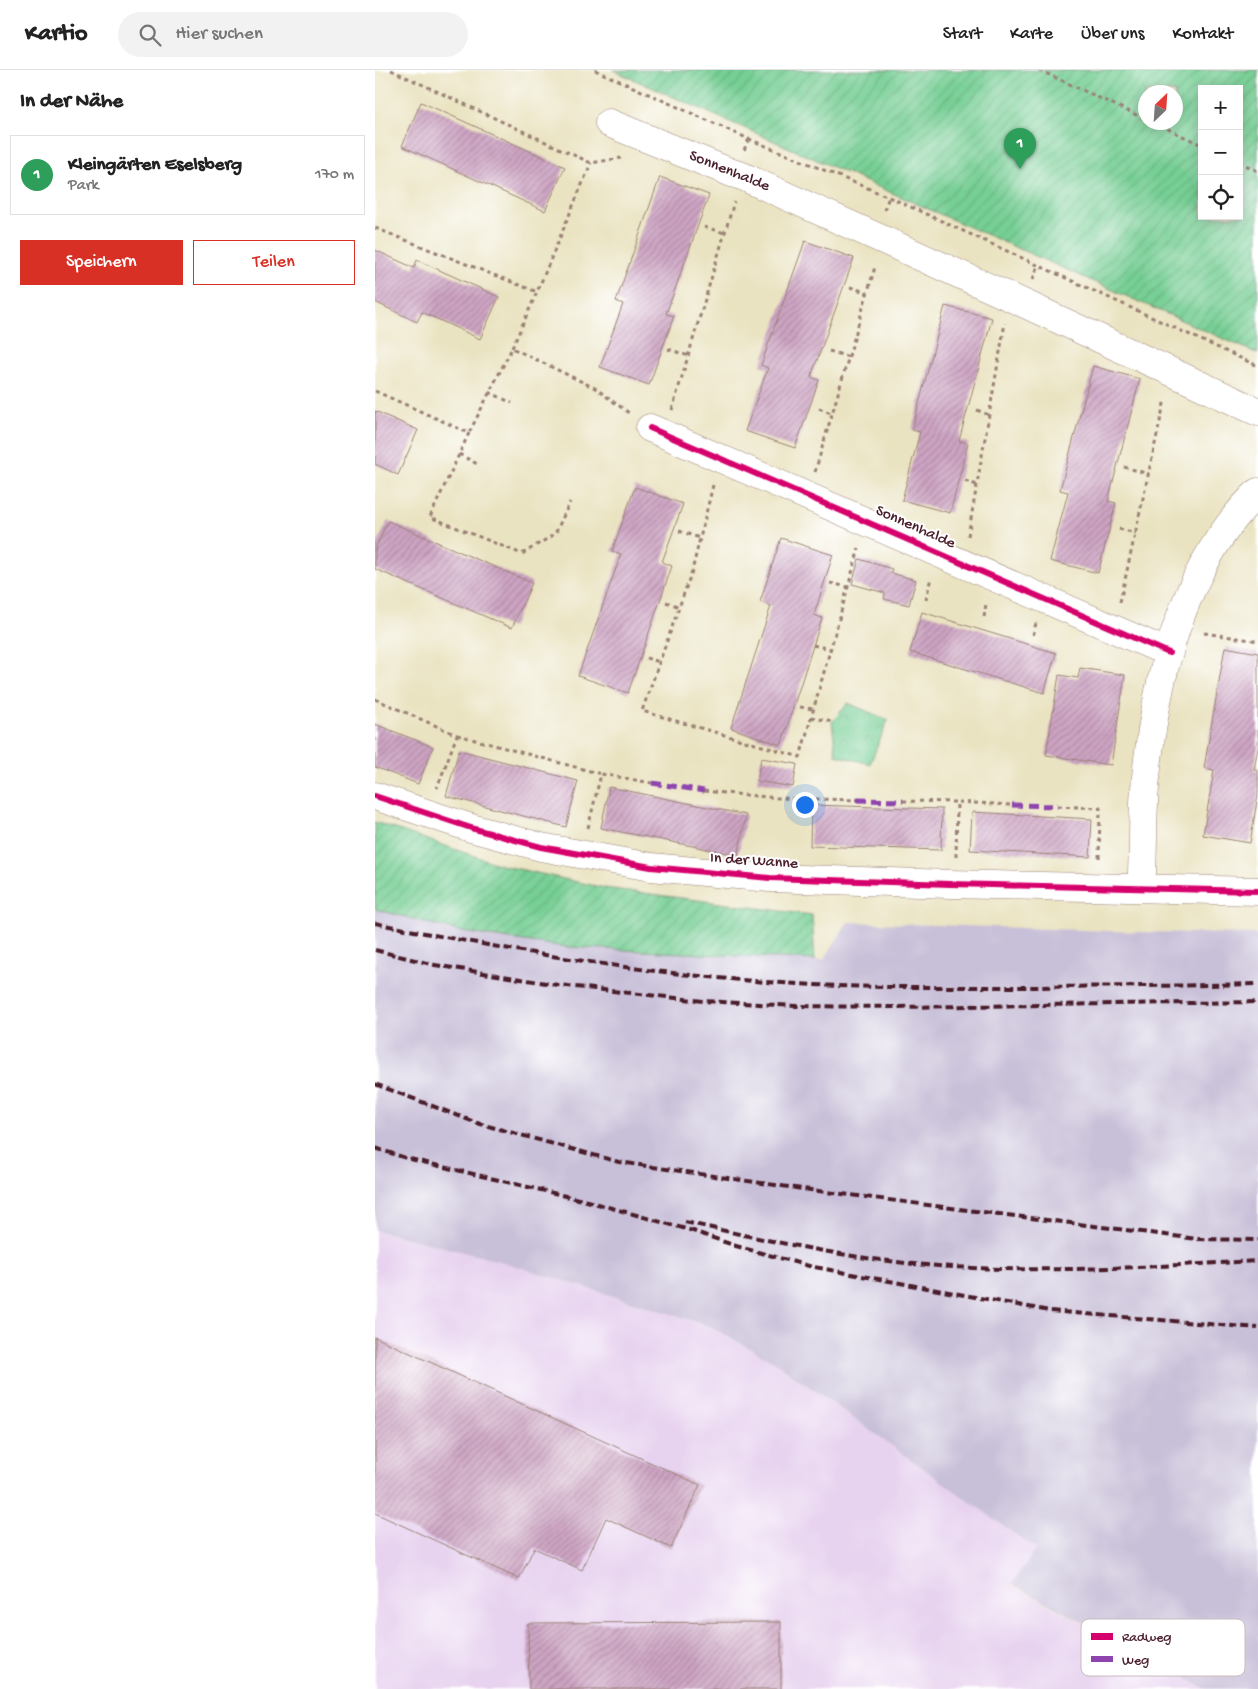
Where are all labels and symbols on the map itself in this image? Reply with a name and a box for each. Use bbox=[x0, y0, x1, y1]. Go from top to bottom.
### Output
north arrow bbox=[1138, 85, 1183, 130]
pin: 1 bbox=[1004, 128, 1036, 169]
street label: Sonnenhalde bbox=[686, 147, 773, 197]
street label: Sonnenhalde bbox=[872, 502, 959, 554]
your location bbox=[792, 792, 818, 818]
street label: In der Wanne bbox=[709, 849, 799, 875]
legend bbox=[1081, 1619, 1245, 1676]
text: Radweg bbox=[1122, 1630, 1171, 1647]
text: Weg bbox=[1122, 1653, 1149, 1670]

